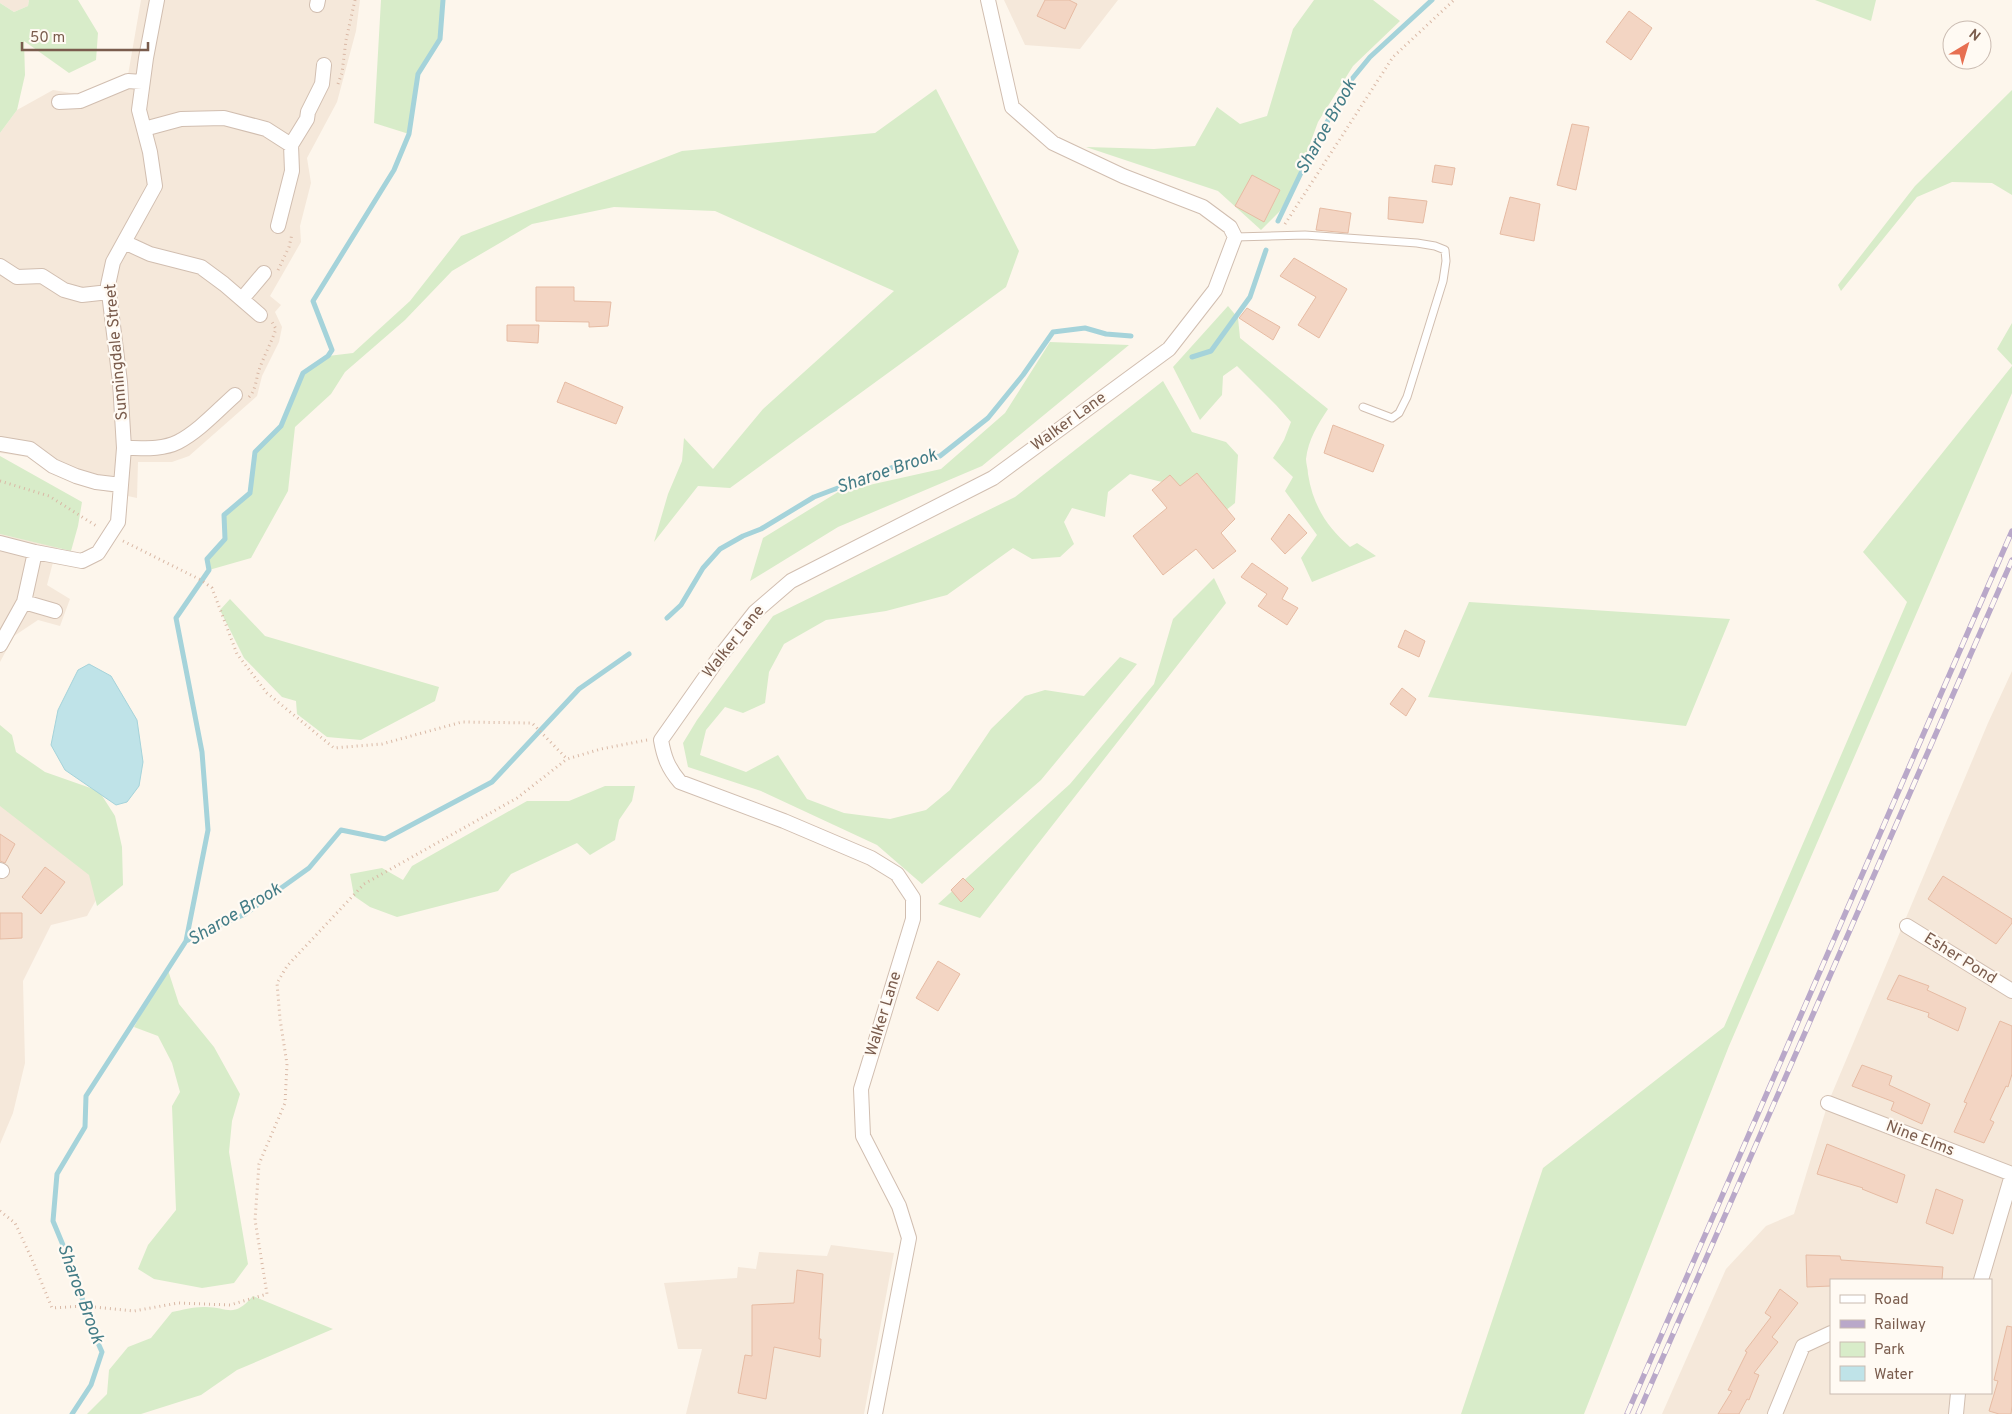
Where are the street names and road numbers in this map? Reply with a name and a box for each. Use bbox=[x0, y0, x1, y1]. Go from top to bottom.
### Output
street label: Sunningdale Street bbox=[101, 283, 133, 421]
street label: Walker Lane bbox=[1028, 388, 1110, 456]
street label: Walker Lane bbox=[699, 602, 769, 682]
street label: Esher Pond bbox=[1920, 929, 2000, 989]
street label: Walker Lane bbox=[862, 969, 906, 1059]
street label: Nine Elms bbox=[1883, 1117, 1957, 1161]

